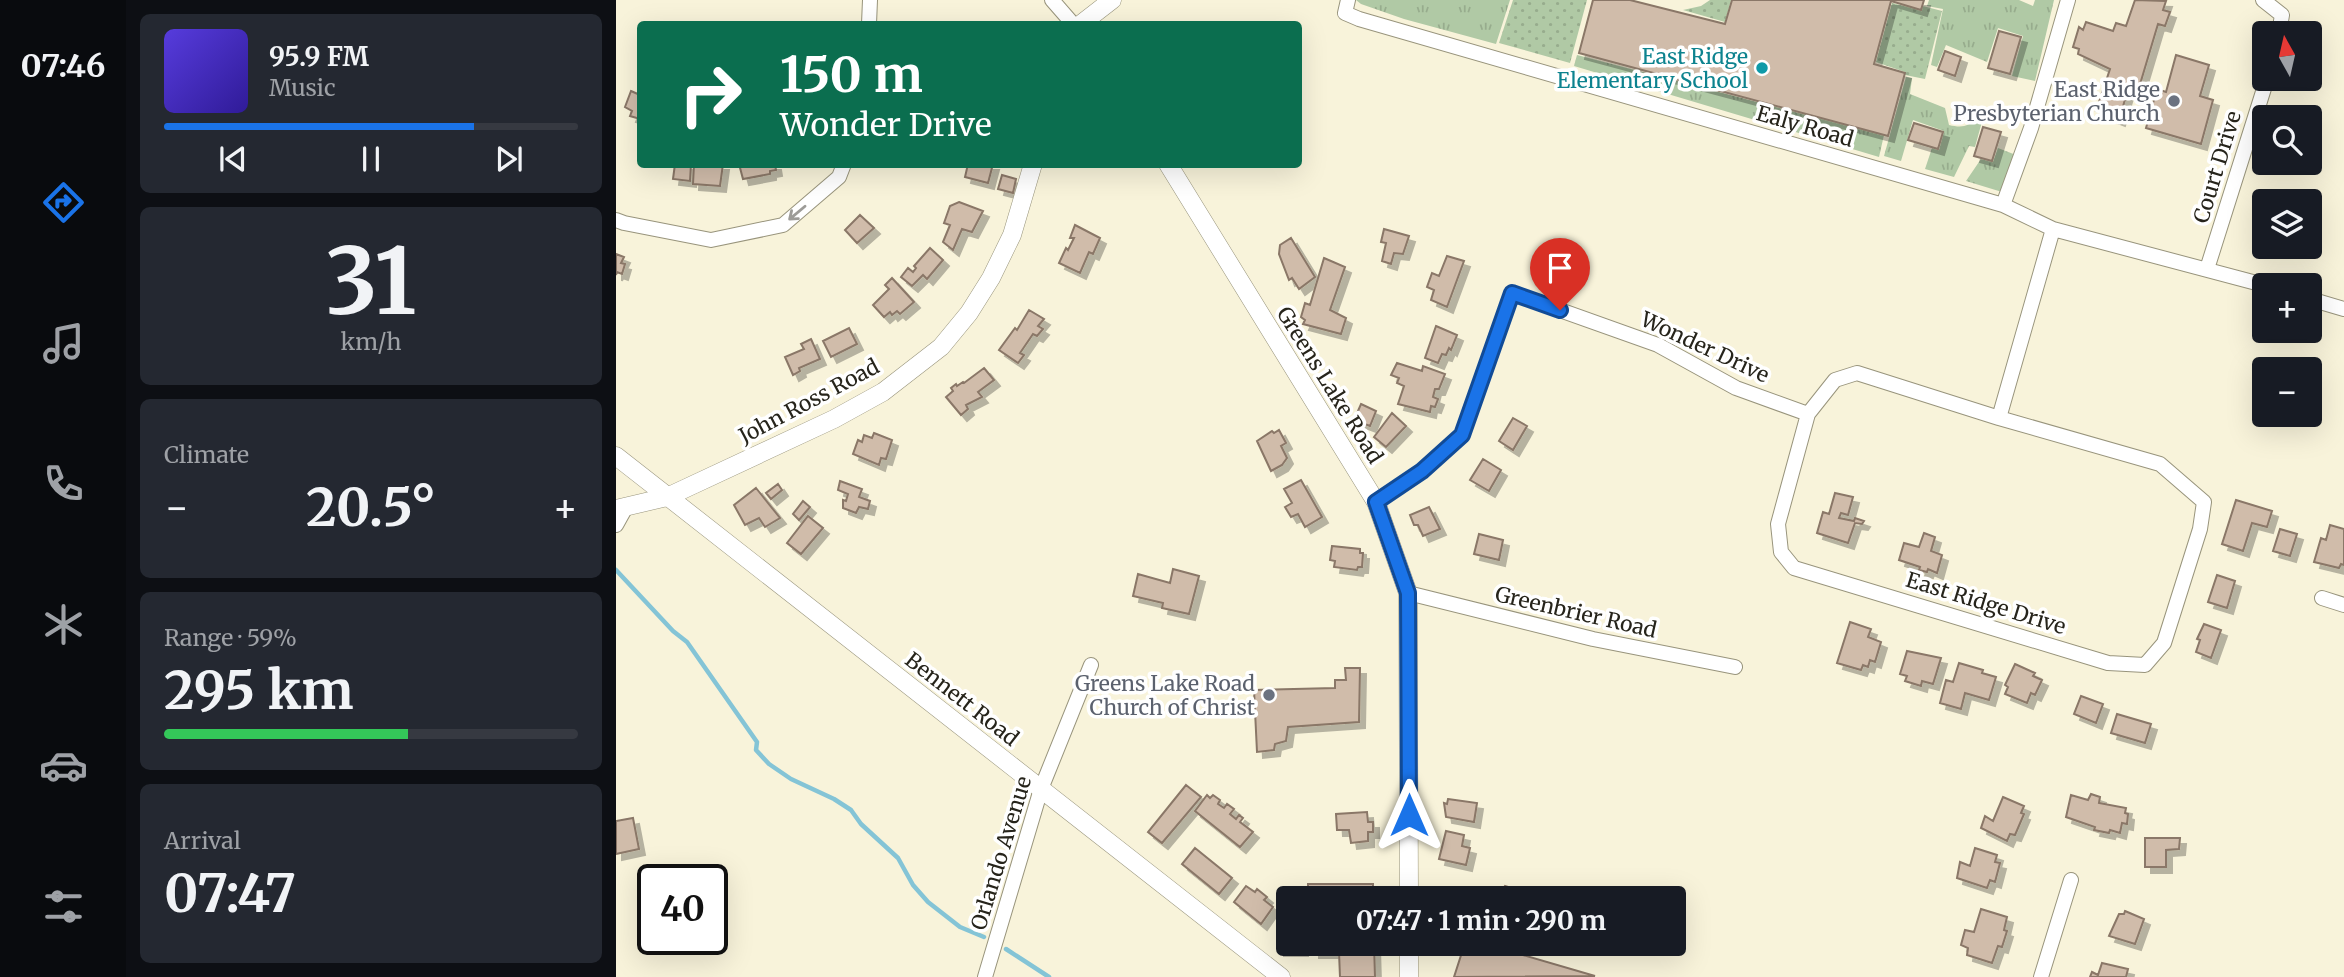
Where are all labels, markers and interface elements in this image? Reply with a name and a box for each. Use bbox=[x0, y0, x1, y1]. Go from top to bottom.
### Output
north arrow bbox=[2252, 21, 2322, 91]
map controls bbox=[2252, 21, 2322, 427]
text: 95.9 FM bbox=[269, 40, 369, 73]
place label: East Ridge Elementary School bbox=[1557, 43, 1749, 94]
text: 150 m bbox=[780, 44, 923, 105]
text: 07:46 bbox=[21, 46, 105, 86]
icon: right bbox=[665, 49, 756, 140]
marker: East Ridge Elementary School bbox=[1754, 60, 1770, 76]
text: Music bbox=[269, 73, 336, 102]
place label: East Ridge Presbyterian Church bbox=[1953, 76, 2160, 127]
marker: East Ridge Presbyterian Church bbox=[2166, 93, 2182, 109]
street label: Ealy Road bbox=[1753, 99, 1857, 153]
text: Wonder Drive bbox=[780, 105, 992, 145]
button: search bbox=[2252, 105, 2322, 175]
street label: Court Drive bbox=[2187, 108, 2247, 226]
icon: previous bbox=[214, 140, 252, 178]
icon: pause bbox=[352, 140, 390, 178]
icon: next bbox=[490, 140, 528, 178]
icon: directions bbox=[39, 178, 88, 227]
button: layers bbox=[2252, 189, 2322, 259]
one-way arrow bbox=[789, 205, 807, 221]
text: 31 bbox=[326, 224, 416, 339]
pin bbox=[1530, 238, 1590, 310]
icon: arrive bbox=[1541, 249, 1579, 287]
button: + bbox=[2252, 273, 2322, 343]
street label: Greens Lake Road bbox=[1271, 302, 1389, 469]
street label: Wonder Drive bbox=[1635, 305, 1774, 389]
icon: music bbox=[39, 319, 88, 368]
text: km/h bbox=[341, 327, 401, 356]
street label: John Ross Road bbox=[733, 353, 884, 450]
button: − bbox=[2252, 357, 2322, 427]
text: Climate bbox=[164, 440, 249, 469]
icon: phone bbox=[39, 459, 88, 508]
text: 20.5° bbox=[306, 475, 436, 540]
text: − bbox=[164, 484, 189, 531]
text: + bbox=[553, 484, 578, 531]
street label: East Ridge Drive bbox=[1903, 566, 2069, 640]
street label: Greenbrier Road bbox=[1493, 580, 1660, 644]
icon: climate bbox=[39, 600, 88, 649]
text: Range · 59% bbox=[164, 623, 297, 652]
street label: Bennett Road bbox=[900, 646, 1025, 752]
text: 295 km bbox=[164, 658, 354, 723]
place label: Greens Lake Road Church of Christ bbox=[1075, 670, 1255, 721]
marker: Greens Lake Road Church of Christ bbox=[1261, 687, 1277, 703]
icon: car bbox=[39, 741, 88, 790]
street label: Orlando Avenue bbox=[965, 773, 1037, 933]
position arrow bbox=[1372, 778, 1446, 852]
text: Arrival bbox=[164, 826, 241, 855]
text: 07:47 bbox=[164, 861, 296, 926]
speed limit sign: 40 bbox=[637, 864, 728, 955]
icon: filters bbox=[39, 882, 88, 931]
text: 07:47 · 1 min · 290 m bbox=[1356, 904, 1606, 937]

